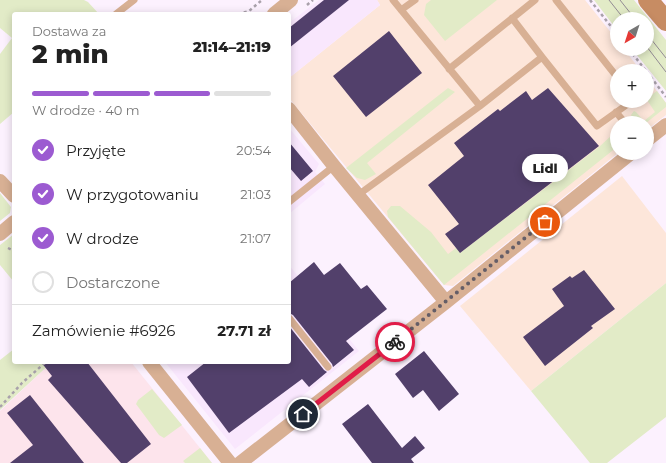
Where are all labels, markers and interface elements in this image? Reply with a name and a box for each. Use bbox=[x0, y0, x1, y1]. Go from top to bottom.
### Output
north arrow bbox=[610, 12, 654, 56]
map controls bbox=[610, 12, 654, 160]
text: Dostawa za bbox=[32, 23, 106, 39]
text: 21:14–21:19 bbox=[193, 37, 271, 56]
text: 2 min bbox=[32, 38, 109, 70]
button: + bbox=[610, 64, 654, 108]
text: W drodze · 40 m bbox=[32, 102, 140, 118]
button: − bbox=[610, 116, 654, 160]
icon: check bbox=[32, 139, 54, 161]
text: Przyjęte bbox=[66, 141, 126, 160]
text: 20:54 bbox=[236, 142, 271, 158]
callout: Lidl bbox=[522, 154, 568, 182]
text: Lidl bbox=[532, 160, 558, 176]
icon: check bbox=[32, 183, 54, 205]
text: W przygotowaniu bbox=[66, 185, 199, 204]
text: 21:03 bbox=[240, 186, 271, 202]
pin bbox=[528, 205, 562, 239]
icon: bag bbox=[534, 211, 556, 233]
icon: check bbox=[32, 227, 54, 249]
text: W drodze bbox=[66, 229, 139, 248]
text: 21:07 bbox=[240, 230, 271, 246]
text: Dostarczone bbox=[66, 273, 160, 292]
text: Zamówienie #6926 bbox=[32, 321, 176, 340]
text: 27.71 zł bbox=[217, 321, 271, 340]
courier bbox=[375, 322, 415, 362]
icon: bike bbox=[384, 331, 406, 353]
pin bbox=[286, 397, 320, 431]
icon: home bbox=[292, 403, 314, 425]

